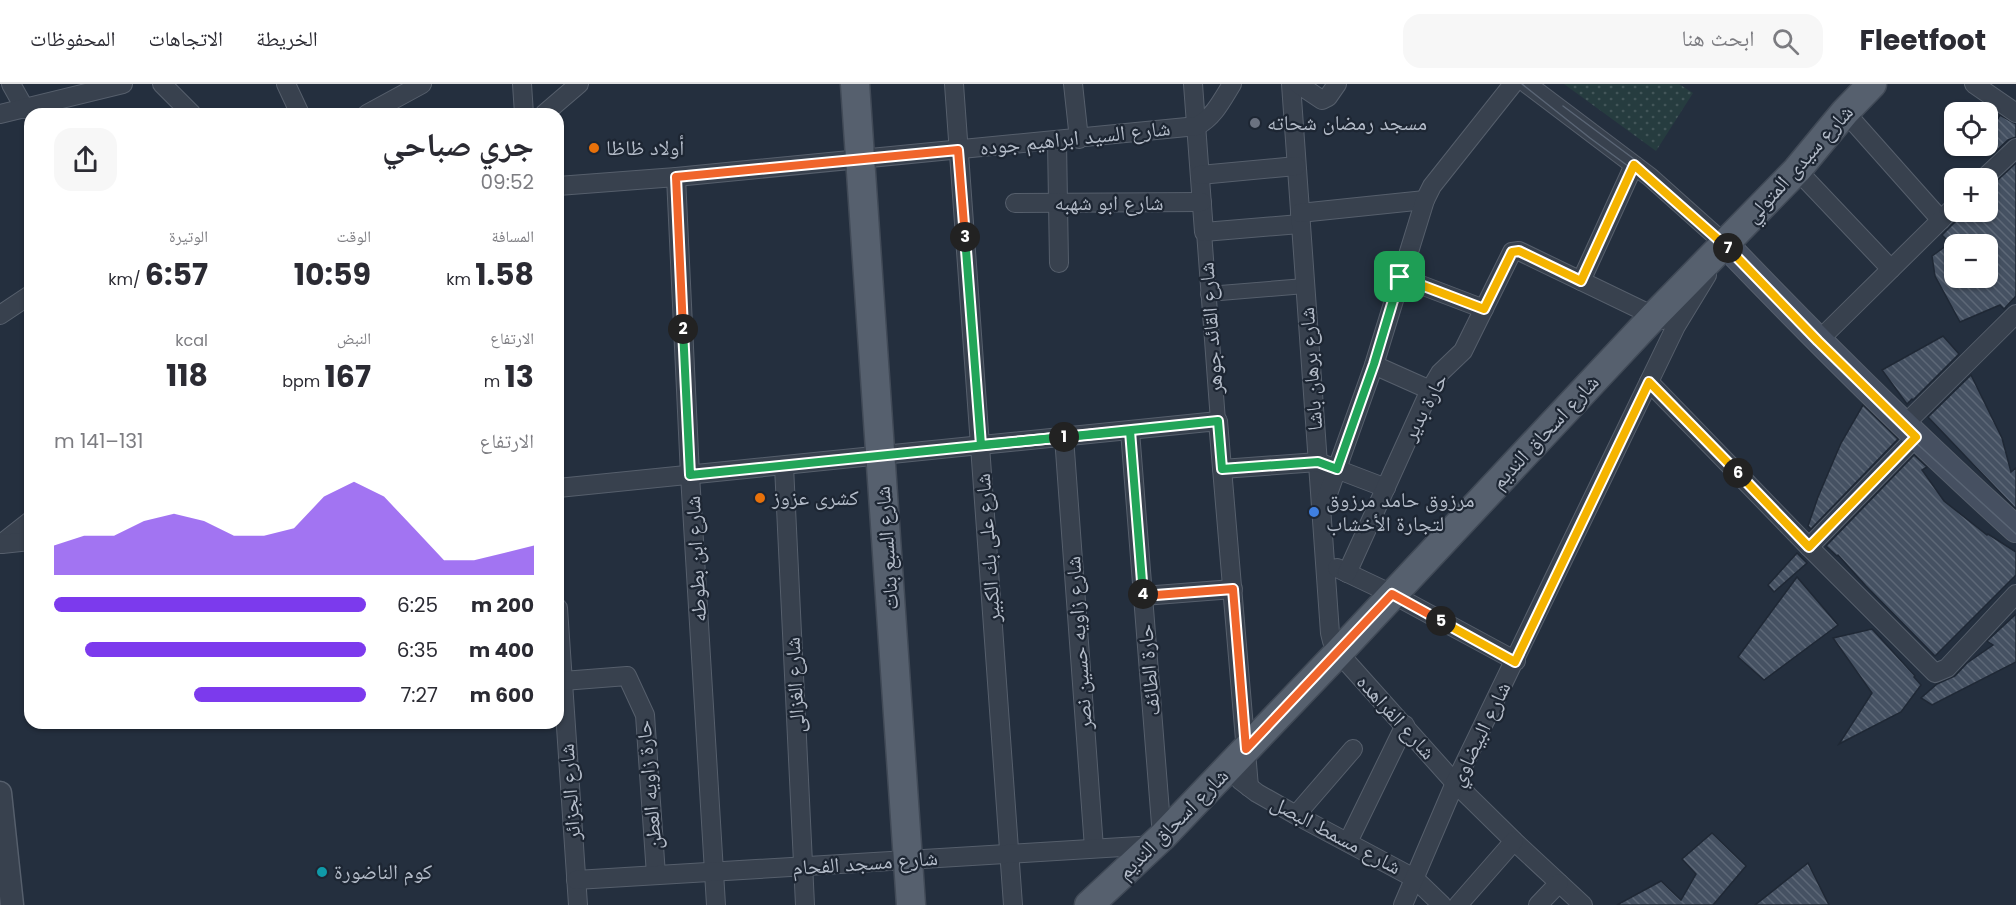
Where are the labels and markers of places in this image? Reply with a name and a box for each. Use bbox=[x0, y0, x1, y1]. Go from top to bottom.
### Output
place label: مسجد رمضان شحاته bbox=[1267, 108, 1427, 137]
marker: مسجد رمضان شحاته bbox=[1248, 116, 1262, 130]
place label: أولاد ظاظا bbox=[606, 133, 684, 162]
marker: أولاد ظاظا bbox=[587, 141, 601, 155]
pin: 3 bbox=[950, 222, 980, 252]
pin: 7 bbox=[1713, 233, 1743, 263]
pin bbox=[1374, 251, 1425, 302]
pin: 2 bbox=[668, 314, 698, 344]
pin: 1 bbox=[1049, 422, 1079, 452]
pin: 6 bbox=[1723, 458, 1753, 488]
place label: كشرى عزوز bbox=[771, 483, 859, 512]
place label: مرزوق حامد مرزوق لتجارة الأخشاب bbox=[1326, 485, 1475, 538]
marker: كشرى عزوز bbox=[753, 491, 767, 505]
marker: مرزوق حامد مرزوق لتجارة الأخشاب bbox=[1307, 505, 1321, 519]
pin: 4 bbox=[1128, 579, 1158, 609]
pin: 5 bbox=[1426, 606, 1456, 636]
place label: كوم الناضورة bbox=[334, 857, 433, 886]
marker: كوم الناضورة bbox=[315, 865, 329, 879]

